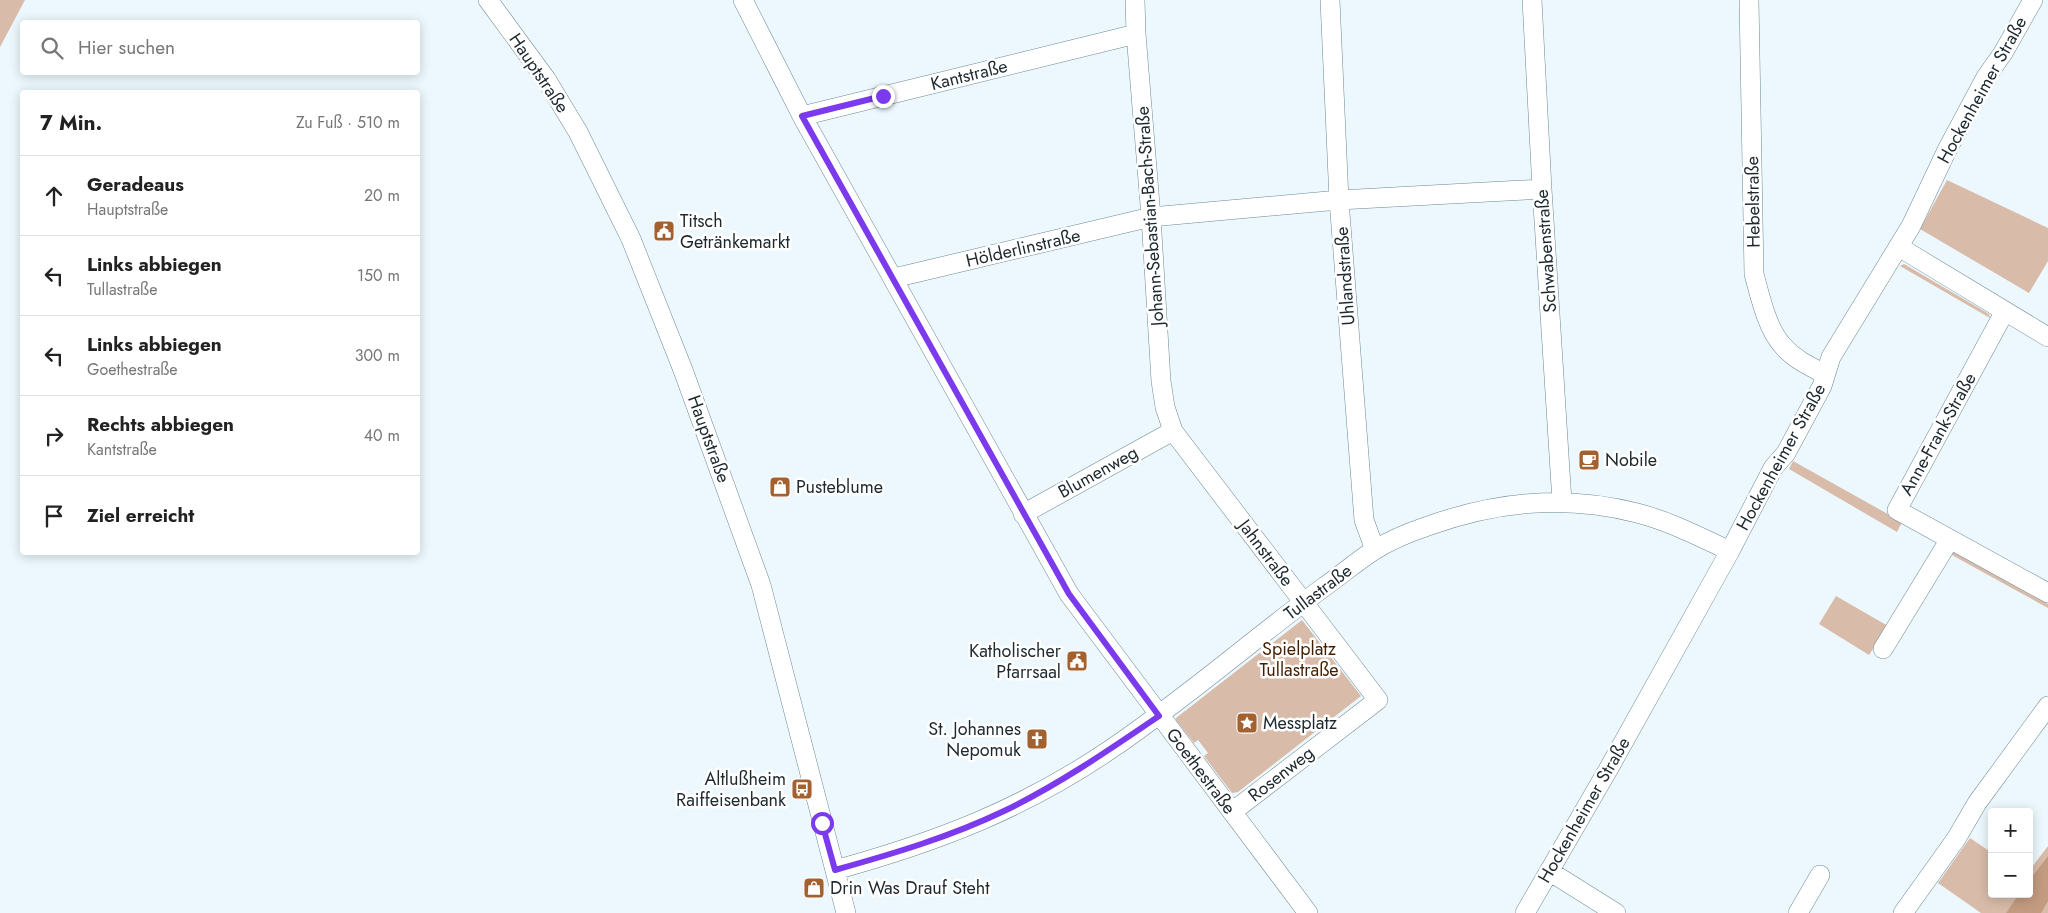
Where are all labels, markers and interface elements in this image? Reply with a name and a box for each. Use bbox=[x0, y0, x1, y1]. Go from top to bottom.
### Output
street label: Hockenheimer Straße bbox=[1931, 12, 2033, 168]
search box bbox=[20, 20, 420, 75]
street label: Hauptstraße bbox=[503, 28, 575, 118]
icon: search bbox=[38, 34, 66, 62]
text: Hier suchen bbox=[78, 34, 175, 61]
street label: Kantstraße bbox=[928, 53, 1010, 97]
route end bbox=[872, 85, 895, 108]
street label: Johann-Sebastian-Bach-Straße bbox=[1129, 105, 1171, 329]
text: 7 Min. bbox=[40, 108, 102, 138]
text: Zu Fuß · 510 m bbox=[296, 111, 400, 134]
street label: Hebelstraße bbox=[1739, 156, 1767, 248]
text: Geradeaus bbox=[87, 171, 184, 198]
icon: ahead bbox=[40, 182, 68, 210]
text: 20 m bbox=[364, 184, 400, 207]
street label: Schwabenstraße bbox=[1529, 188, 1563, 314]
text: Hauptstraße bbox=[87, 198, 168, 221]
place label: Titsch Getränkemarkt bbox=[680, 208, 791, 255]
public building icon: Titsch Getränkemarkt bbox=[652, 219, 676, 243]
street label: Hölderlinstraße bbox=[963, 222, 1083, 274]
street label: Uhlandstraße bbox=[1329, 226, 1361, 326]
text: Links abbiegen bbox=[87, 251, 222, 278]
icon: left bbox=[40, 262, 68, 290]
text: 150 m bbox=[357, 264, 400, 287]
text: Tullastraße bbox=[87, 278, 157, 301]
text: Links abbiegen bbox=[87, 331, 222, 358]
icon: left bbox=[40, 342, 68, 370]
text: 300 m bbox=[355, 344, 400, 367]
text: Goethestraße bbox=[87, 358, 178, 381]
street label: Anne-Frank-Straße bbox=[1893, 368, 1983, 500]
street label: Hockenheimer Straße bbox=[1730, 379, 1832, 535]
street label: Hauptstraße bbox=[681, 392, 737, 486]
text: Rechts abbiegen bbox=[87, 411, 234, 438]
icon: right bbox=[40, 422, 68, 450]
text: 40 m bbox=[364, 424, 400, 447]
text: Kantstraße bbox=[87, 438, 157, 461]
street label: Blumenweg bbox=[1053, 439, 1143, 505]
place label: Nobile bbox=[1605, 447, 1657, 473]
cafe icon: Nobile bbox=[1577, 448, 1601, 472]
place label: Pusteblume bbox=[796, 474, 883, 500]
shop icon: Pusteblume bbox=[768, 475, 792, 499]
icon: arrive bbox=[40, 502, 68, 530]
text: Ziel erreicht bbox=[87, 502, 194, 529]
street label: Jahnstraße bbox=[1231, 513, 1300, 592]
street label: Tullastraße bbox=[1279, 558, 1357, 626]
park label: Spielplatz Tullastraße bbox=[1259, 636, 1339, 683]
place label: Katholischer Pfarrsaal bbox=[969, 638, 1062, 685]
public building icon: Katholischer Pfarrsaal bbox=[1065, 649, 1089, 673]
place label: Messplatz bbox=[1263, 710, 1338, 736]
place icon: Messplatz bbox=[1235, 711, 1259, 735]
place label: St. Johannes Nepomuk bbox=[928, 716, 1021, 763]
street label: Goethestraße bbox=[1160, 722, 1242, 820]
church icon: St. Johannes Nepomuk bbox=[1025, 727, 1049, 751]
street label: Hockenheimer Straße bbox=[1532, 732, 1636, 888]
street label: Rosenweg bbox=[1243, 740, 1319, 808]
place label: Altlußheim Raiffeisenbank bbox=[676, 766, 786, 813]
bus stop icon: Altlußheim Raiffeisenbank bbox=[790, 777, 814, 801]
map controls bbox=[1988, 808, 2033, 898]
button: + bbox=[1988, 808, 2033, 853]
route start bbox=[811, 812, 834, 835]
button: − bbox=[1988, 853, 2033, 898]
place label: Drin Was Drauf Steht bbox=[830, 875, 990, 901]
shop icon: Drin Was Drauf Steht bbox=[802, 876, 826, 900]

